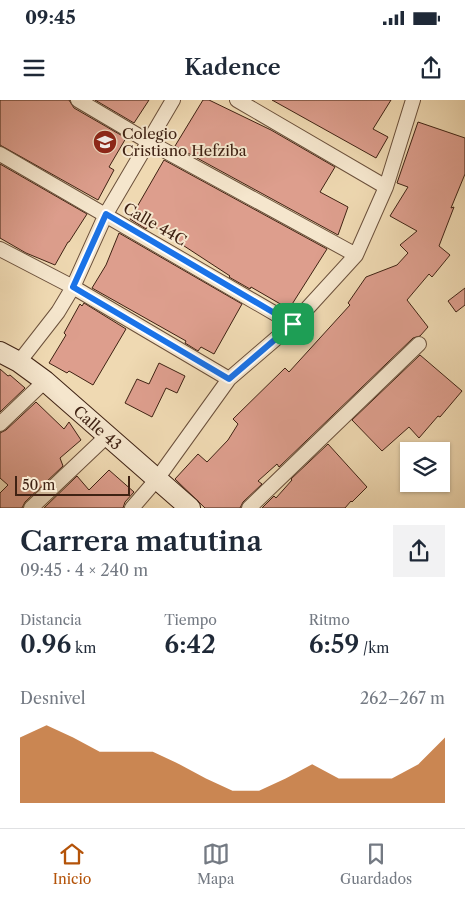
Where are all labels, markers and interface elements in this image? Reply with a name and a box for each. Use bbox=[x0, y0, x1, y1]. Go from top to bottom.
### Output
text: 09:45 bbox=[25, 6, 76, 29]
icon: menu bbox=[20, 54, 48, 82]
text: Kadence bbox=[184, 54, 281, 81]
icon: share bbox=[417, 54, 445, 82]
place label: Colegio Cristiano Hefziba bbox=[122, 124, 247, 160]
school or university icon: Colegio Cristiano Hefziba bbox=[92, 129, 118, 155]
street label: Calle 44C bbox=[120, 198, 190, 250]
pin bbox=[272, 303, 314, 345]
icon: arrive bbox=[279, 310, 307, 338]
street label: Calle 43 bbox=[70, 401, 126, 454]
map controls bbox=[400, 442, 450, 492]
button: layers bbox=[400, 442, 450, 492]
scale bar bbox=[15, 473, 130, 496]
text: 50 m bbox=[22, 476, 55, 494]
text: Carrera matutina bbox=[20, 524, 262, 558]
button: share bbox=[393, 525, 445, 577]
text: 09:45 · 4 × 240 m bbox=[20, 560, 148, 580]
text: Distancia bbox=[20, 611, 82, 629]
text: Tiempo bbox=[164, 611, 217, 629]
text: Ritmo bbox=[309, 611, 350, 629]
text: 0.96 bbox=[20, 629, 71, 660]
text: 6:42 bbox=[164, 629, 216, 660]
text: 6:59 bbox=[309, 629, 359, 660]
text: km bbox=[71, 639, 96, 657]
text: /km bbox=[359, 639, 389, 657]
text: Desnivel bbox=[20, 688, 86, 708]
text: 262–267 m bbox=[360, 688, 445, 708]
tab: Inicio bbox=[53, 840, 91, 888]
tab: Mapa bbox=[197, 840, 234, 888]
tab: Guardados bbox=[340, 840, 412, 888]

